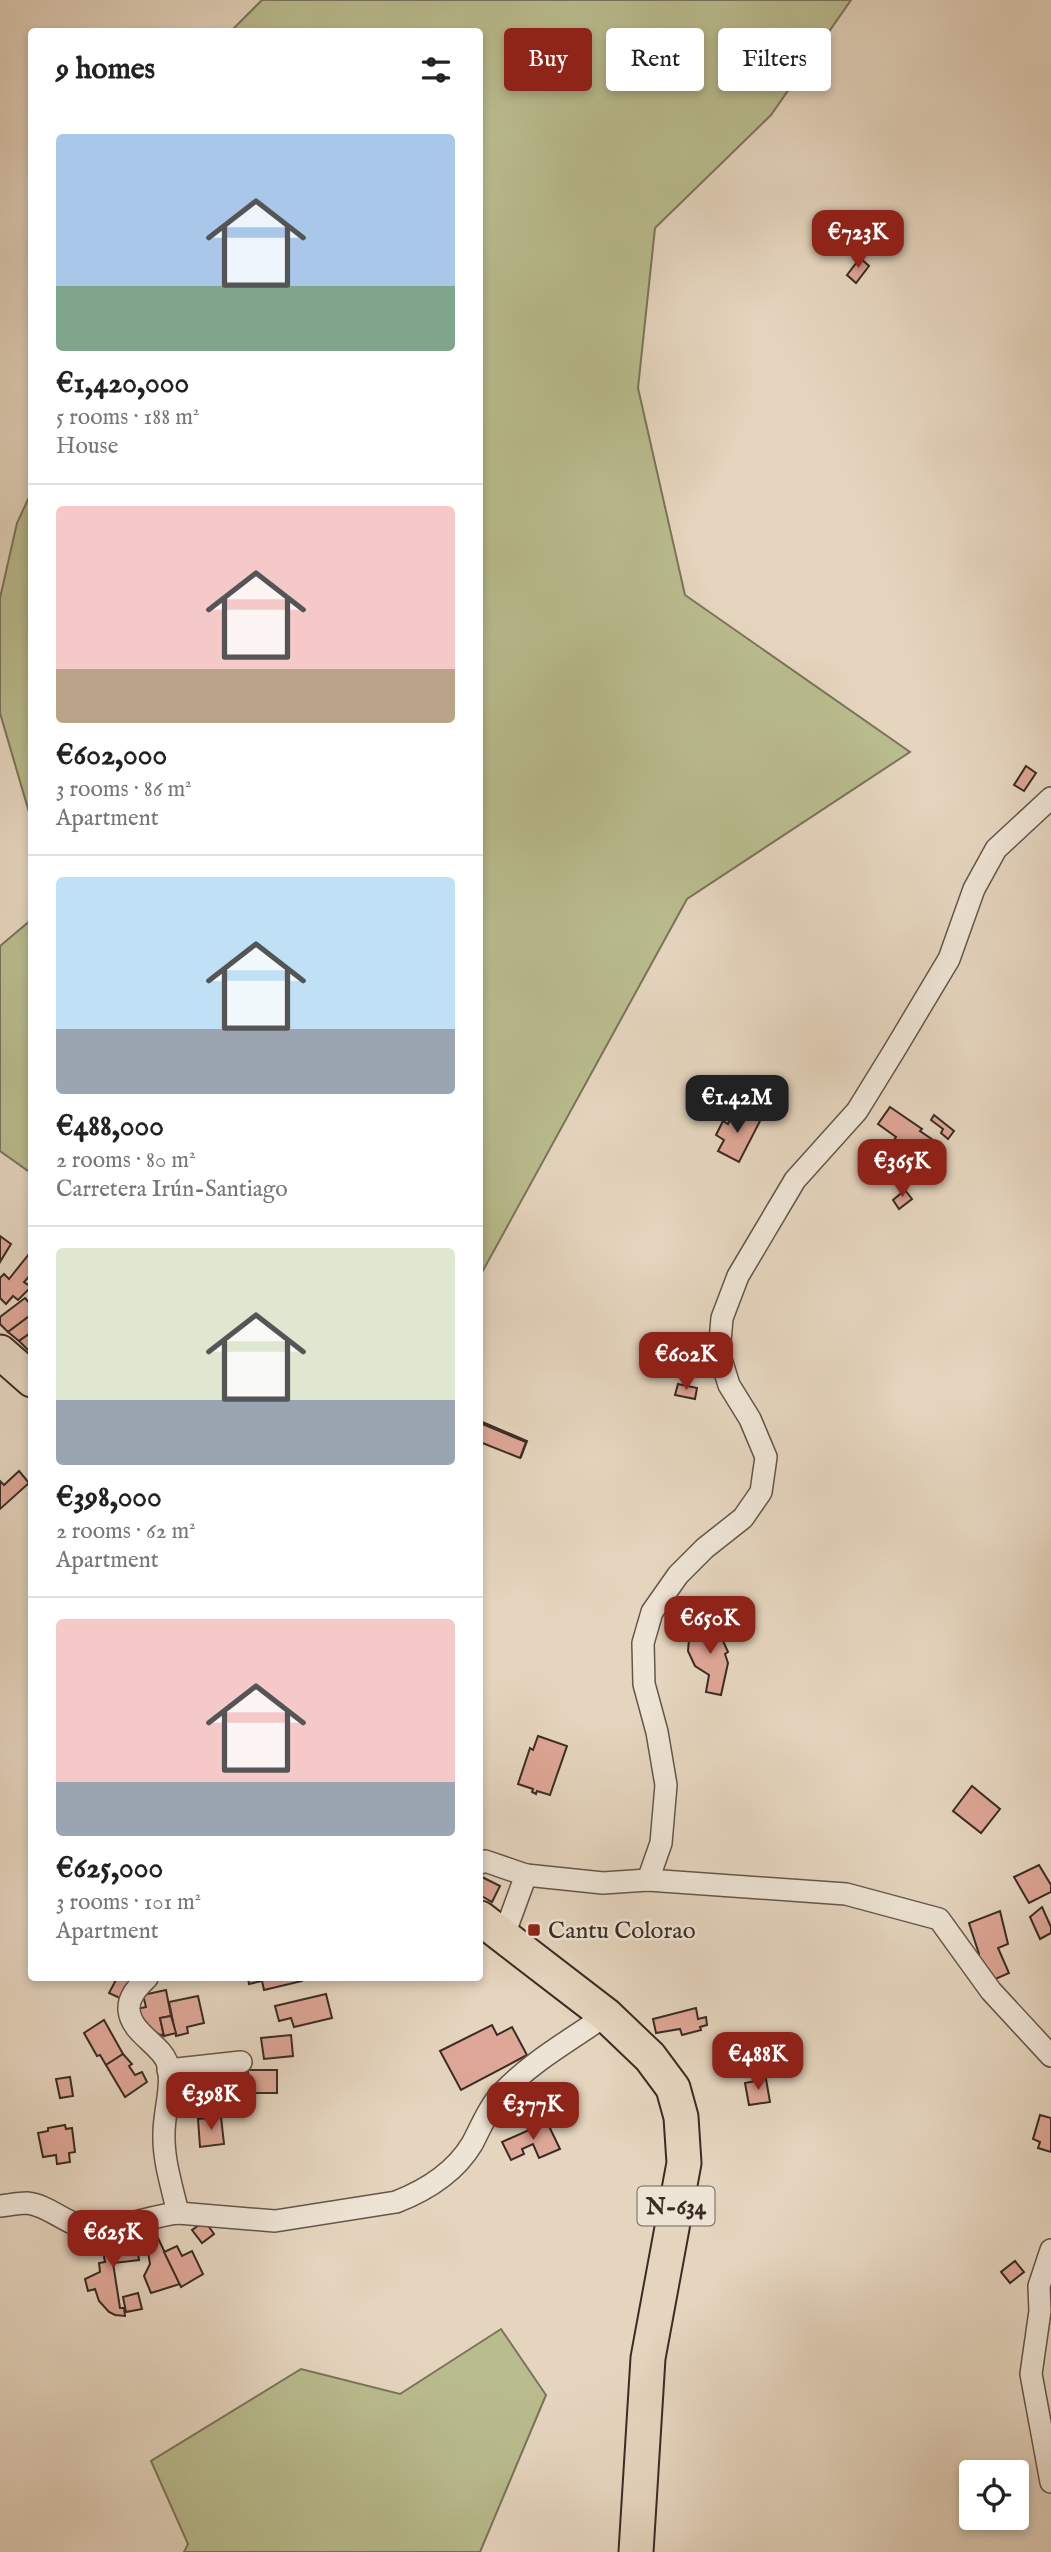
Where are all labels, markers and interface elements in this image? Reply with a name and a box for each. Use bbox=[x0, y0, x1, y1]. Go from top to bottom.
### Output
chip: Buy bbox=[504, 28, 592, 91]
chip: Rent bbox=[606, 28, 704, 91]
chip: Filters bbox=[718, 28, 831, 91]
text: 9 homes bbox=[56, 51, 155, 89]
icon: filters bbox=[417, 51, 455, 89]
icon: home bbox=[193, 180, 319, 306]
pin: €723K bbox=[809, 210, 907, 270]
text: €723K bbox=[828, 218, 888, 247]
text: €1,420,000 bbox=[56, 365, 189, 403]
text: 5 rooms · 188 m² bbox=[56, 403, 199, 432]
text: House bbox=[56, 432, 118, 461]
icon: home bbox=[193, 552, 319, 678]
text: €602,000 bbox=[56, 737, 167, 775]
text: 3 rooms · 86 m² bbox=[56, 775, 192, 804]
text: Apartment bbox=[56, 804, 159, 833]
icon: home bbox=[193, 923, 319, 1049]
pin: €1.42M bbox=[680, 1076, 794, 1135]
text: €1.42M bbox=[702, 1083, 772, 1112]
text: €488,000 bbox=[56, 1108, 164, 1146]
pin: €365K bbox=[853, 1140, 951, 1199]
text: 2 rooms · 80 m² bbox=[56, 1146, 196, 1175]
text: €365K bbox=[874, 1147, 930, 1176]
text: Carretera Irún-Santiago bbox=[56, 1175, 288, 1204]
icon: home bbox=[193, 1294, 319, 1420]
pin: €602K bbox=[637, 1332, 735, 1392]
text: €602K bbox=[655, 1340, 717, 1369]
text: €398,000 bbox=[56, 1479, 162, 1517]
text: 2 rooms · 62 m² bbox=[56, 1517, 196, 1546]
text: Apartment bbox=[56, 1546, 159, 1575]
pin: €650K bbox=[661, 1596, 759, 1656]
text: €650K bbox=[680, 1604, 740, 1633]
icon: home bbox=[193, 1665, 319, 1791]
text: €625,000 bbox=[56, 1850, 163, 1888]
text: 3 rooms · 101 m² bbox=[56, 1888, 201, 1917]
place label: Cantu Colorao bbox=[548, 1916, 696, 1947]
text: Apartment bbox=[56, 1917, 159, 1946]
marker: Cantu Colorao bbox=[526, 1922, 542, 1938]
pin: €488K bbox=[709, 2032, 807, 2092]
text: €488K bbox=[728, 2040, 788, 2069]
pin: €398K bbox=[162, 2072, 260, 2132]
text: €398K bbox=[182, 2080, 240, 2109]
pin: €377K bbox=[484, 2082, 582, 2142]
text: €377K bbox=[503, 2090, 563, 2119]
road number: N-634 bbox=[638, 2186, 714, 2226]
pin: €625K bbox=[64, 2210, 162, 2270]
text: €625K bbox=[84, 2218, 142, 2247]
map controls bbox=[959, 2460, 1029, 2530]
button: locate bbox=[959, 2460, 1029, 2530]

